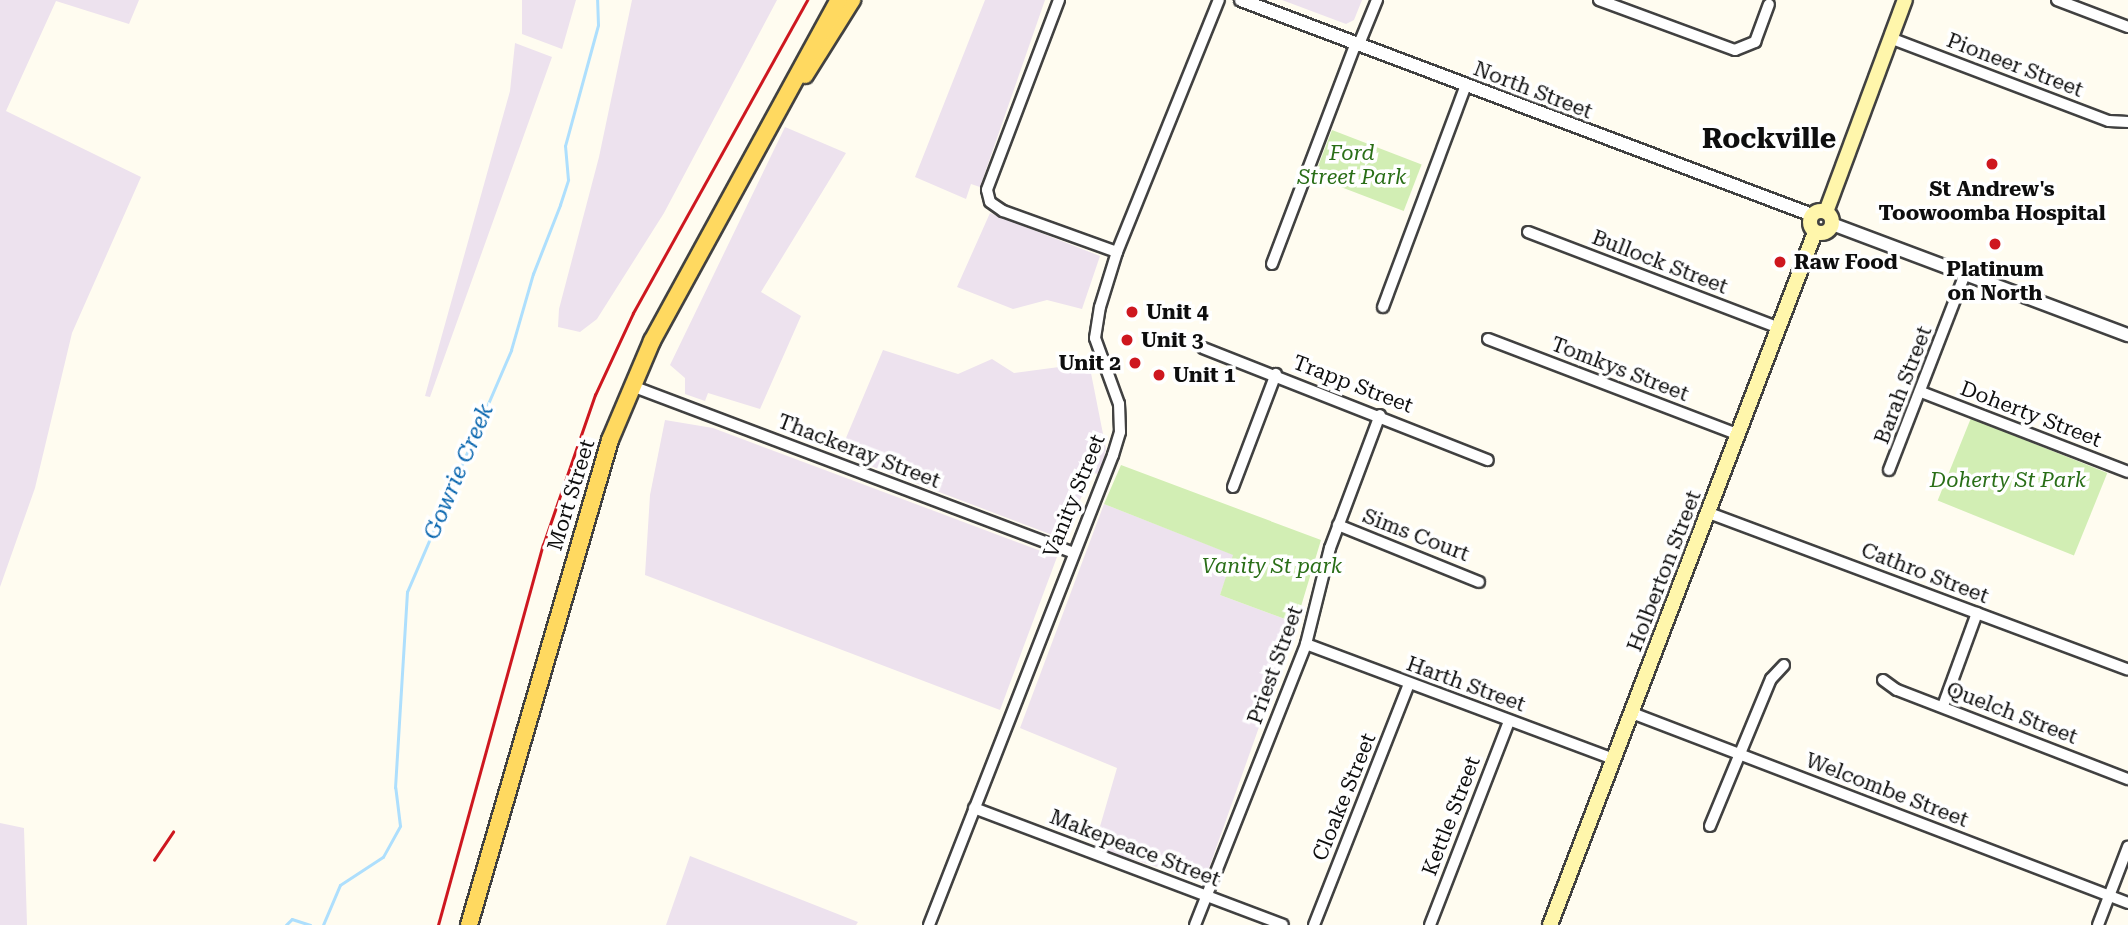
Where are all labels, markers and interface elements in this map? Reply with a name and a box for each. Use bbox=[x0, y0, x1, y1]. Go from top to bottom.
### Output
street label: Pioneer Street bbox=[1943, 27, 2087, 103]
street label: North Street bbox=[1470, 56, 1596, 124]
district label: Rockville bbox=[1702, 122, 1836, 156]
park label: Ford Street Park bbox=[1298, 140, 1406, 190]
marker: St Andrew's Toowoomba Hospital bbox=[1982, 154, 2002, 174]
place label: St Andrew's Toowoomba Hospital bbox=[1878, 176, 2106, 226]
street label: Bullock Street bbox=[1589, 225, 1731, 299]
marker: Platinum on North bbox=[1985, 234, 2005, 254]
place label: Raw Food bbox=[1794, 249, 1898, 275]
marker: Raw Food bbox=[1772, 254, 1788, 270]
place label: Platinum on North bbox=[1946, 256, 2044, 306]
place label: Unit 4 bbox=[1146, 299, 1208, 325]
marker: Unit 4 bbox=[1124, 304, 1140, 320]
street label: Barah Street bbox=[1869, 322, 1937, 448]
place label: Unit 3 bbox=[1141, 327, 1203, 353]
street label: Tomkys Street bbox=[1548, 331, 1692, 407]
marker: Unit 3 bbox=[1119, 332, 1135, 348]
place label: Unit 2 bbox=[1059, 350, 1121, 376]
street label: Trapp Street bbox=[1289, 350, 1417, 418]
marker: Unit 2 bbox=[1127, 355, 1143, 371]
place label: Unit 1 bbox=[1173, 362, 1235, 388]
marker: Unit 1 bbox=[1151, 367, 1167, 383]
street label: Doherty Street bbox=[1957, 375, 2105, 453]
water label: Gowrie Creek bbox=[418, 400, 500, 544]
street label: Thackeray Street bbox=[774, 408, 944, 494]
street label: Vanity Street bbox=[1038, 431, 1110, 561]
street label: Mort Street bbox=[542, 436, 600, 554]
park label: Doherty St Park bbox=[1930, 467, 2086, 493]
street label: Holberton Street bbox=[1622, 487, 1706, 655]
street label: Sims Court bbox=[1359, 503, 1473, 567]
street label: Cathro Street bbox=[1858, 537, 1992, 609]
park label: Vanity St park bbox=[1202, 553, 1342, 579]
street label: Priest Street bbox=[1242, 603, 1308, 727]
street label: Harth Street bbox=[1403, 651, 1529, 717]
street label: Quelch Street bbox=[1943, 676, 2081, 750]
street label: Cloake Street bbox=[1307, 730, 1381, 864]
street label: Welcombe Street bbox=[1802, 747, 1972, 833]
street label: Kettle Street bbox=[1417, 753, 1485, 879]
street label: Makepeace Street bbox=[1046, 804, 1224, 892]

